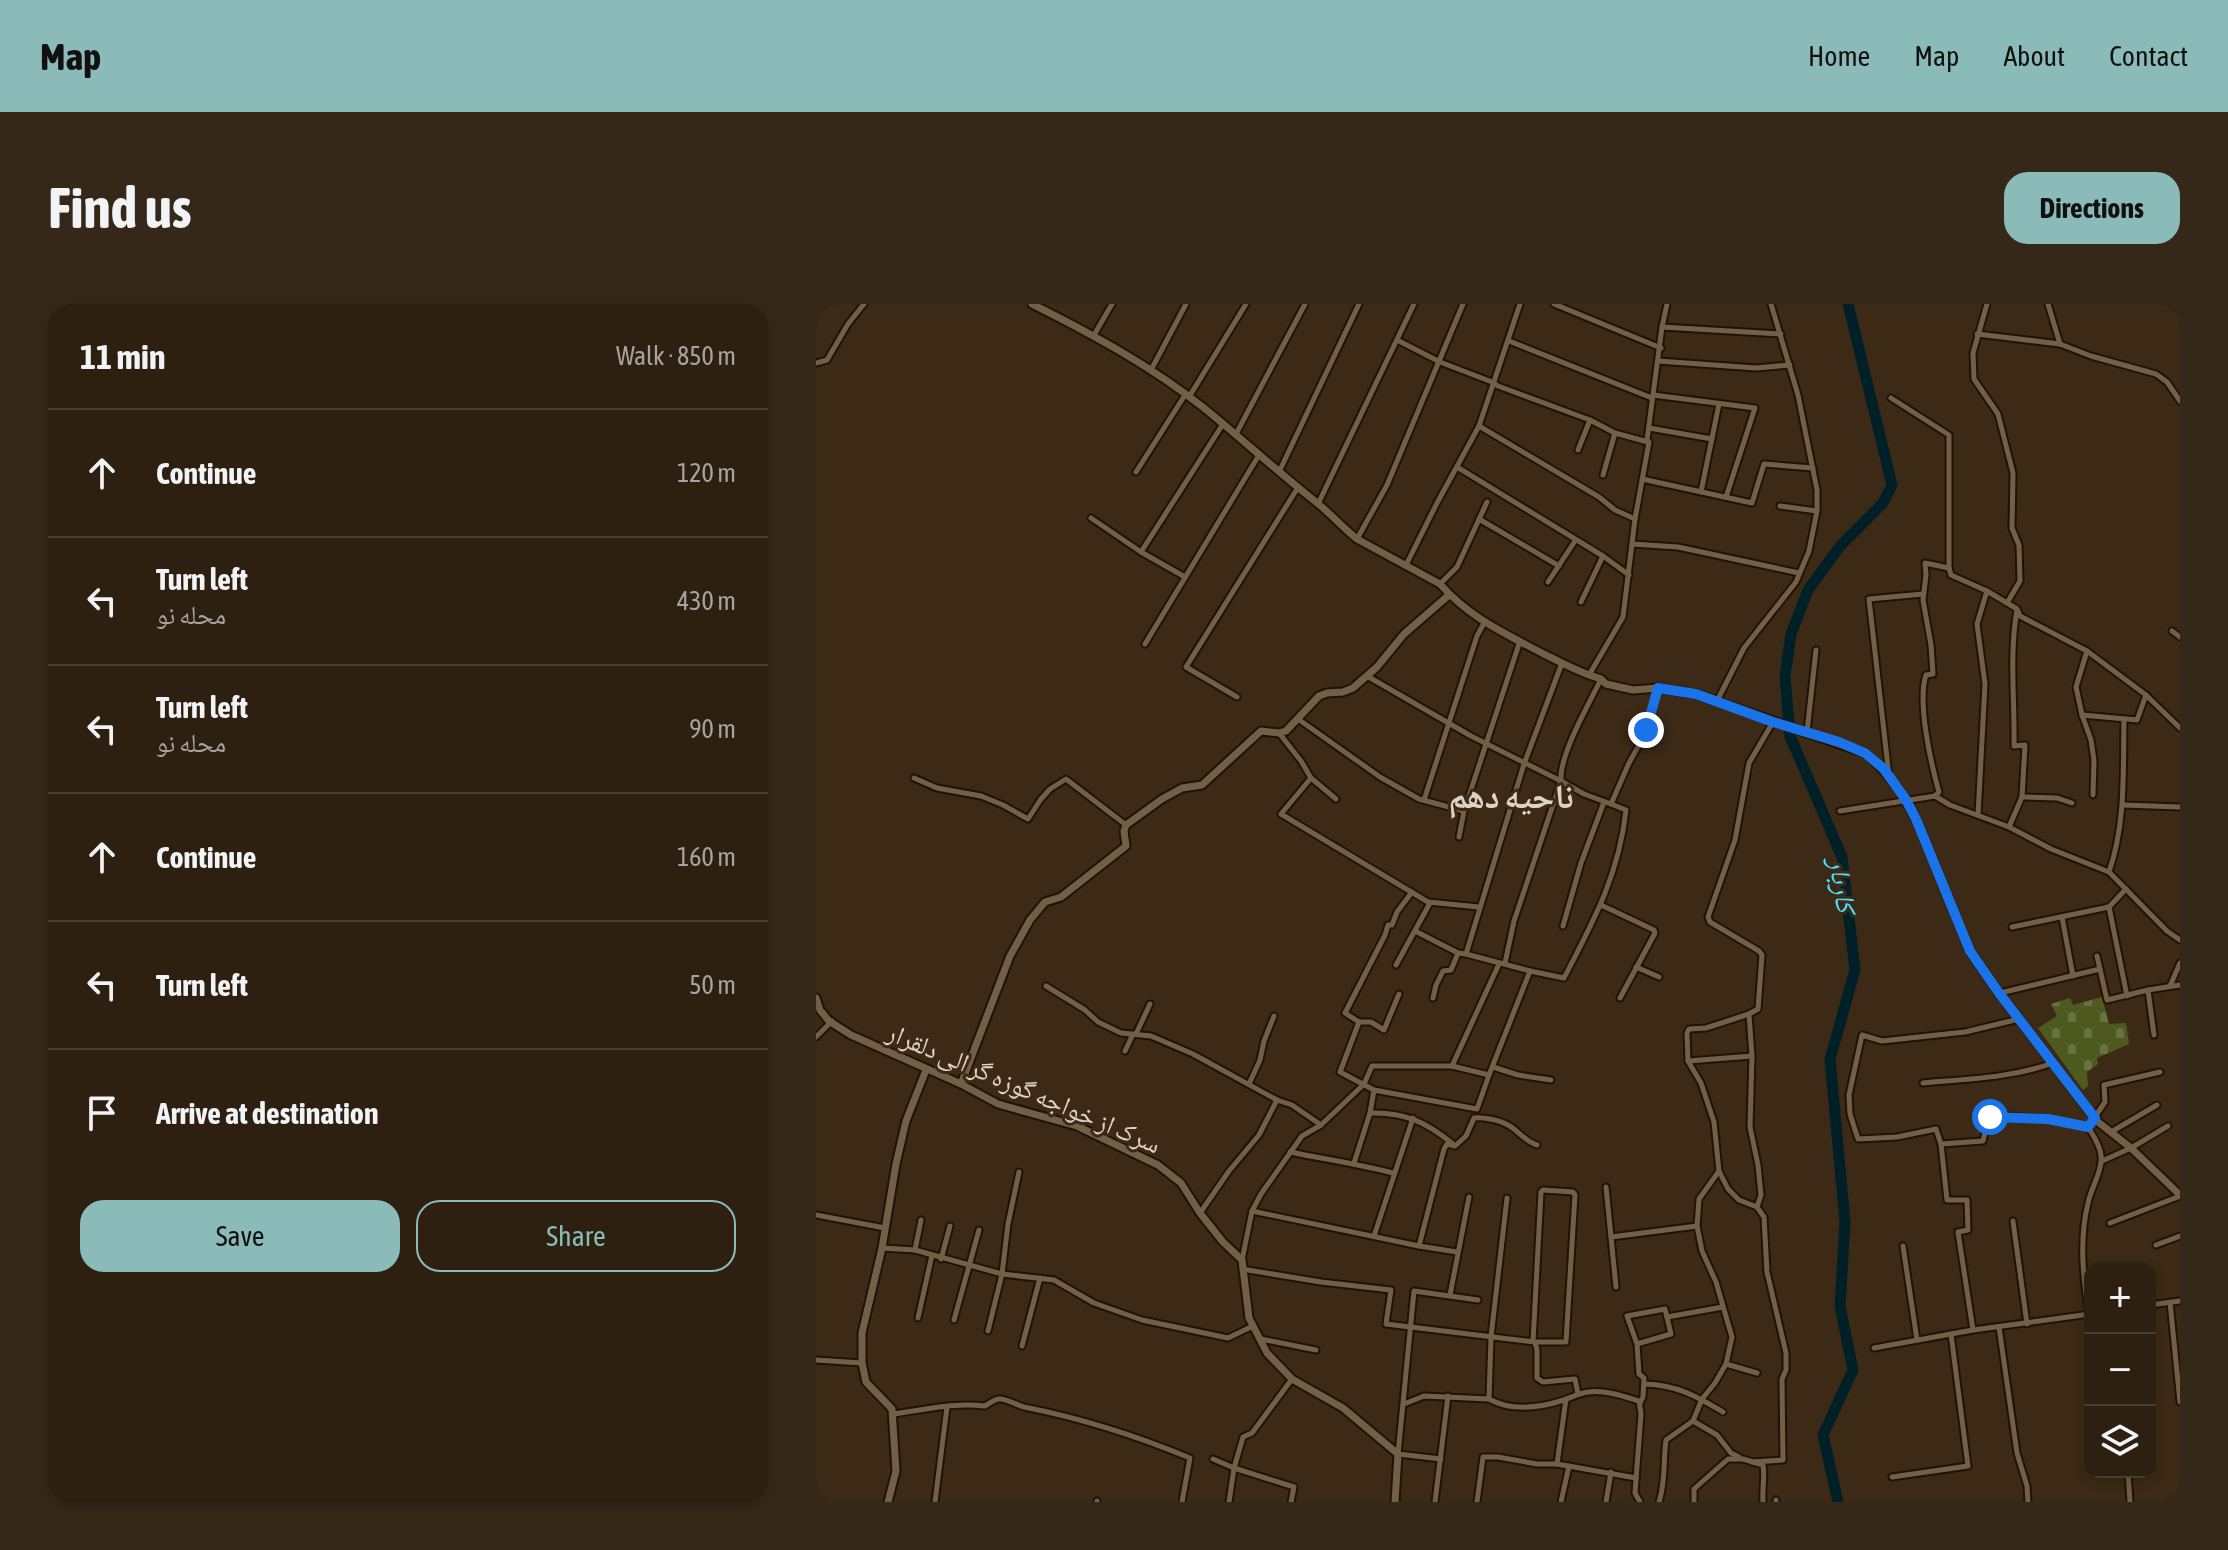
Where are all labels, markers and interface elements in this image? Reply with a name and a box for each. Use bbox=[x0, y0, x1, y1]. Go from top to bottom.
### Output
text: Map bbox=[40, 35, 101, 78]
text: Home bbox=[1808, 40, 1870, 72]
text: Map bbox=[1914, 40, 1959, 72]
text: About bbox=[2003, 40, 2065, 72]
text: Contact bbox=[2109, 40, 2188, 72]
button: Directions bbox=[2004, 172, 2180, 244]
text: Find us bbox=[48, 176, 192, 240]
text: 11 min bbox=[80, 337, 165, 376]
text: Walk · 850 m bbox=[616, 341, 736, 371]
icon: ahead bbox=[80, 451, 124, 495]
text: Continue bbox=[156, 456, 256, 490]
text: 120 m bbox=[677, 458, 736, 488]
text: Turn left bbox=[156, 562, 248, 596]
icon: left bbox=[80, 579, 124, 623]
text: 430 m bbox=[677, 586, 736, 616]
text: محله نو bbox=[156, 600, 226, 630]
text: Turn left bbox=[156, 690, 248, 724]
icon: left bbox=[80, 707, 124, 751]
route end bbox=[1628, 712, 1664, 748]
text: 90 m bbox=[689, 714, 736, 744]
text: محله نو bbox=[156, 728, 226, 758]
district label: ناحیه دهم bbox=[1448, 776, 1574, 819]
icon: ahead bbox=[80, 835, 124, 879]
text: Continue bbox=[156, 840, 256, 874]
text: 160 m bbox=[677, 842, 736, 872]
water label: کاربار bbox=[1823, 853, 1864, 919]
icon: left bbox=[80, 963, 124, 1007]
text: Turn left bbox=[156, 968, 248, 1002]
text: 50 m bbox=[689, 970, 736, 1000]
street label: سرک از خواجه گوزه گر الی دلقرار bbox=[881, 1016, 1165, 1160]
icon: arrive bbox=[80, 1091, 124, 1135]
text: Arrive at destination bbox=[156, 1096, 378, 1130]
route start bbox=[1972, 1099, 2008, 1135]
button: Save bbox=[80, 1200, 400, 1272]
button: Share bbox=[416, 1200, 736, 1272]
map controls bbox=[2084, 1262, 2156, 1478]
button: + bbox=[2084, 1262, 2156, 1334]
button: − bbox=[2084, 1334, 2156, 1406]
button: layers bbox=[2084, 1406, 2156, 1478]

